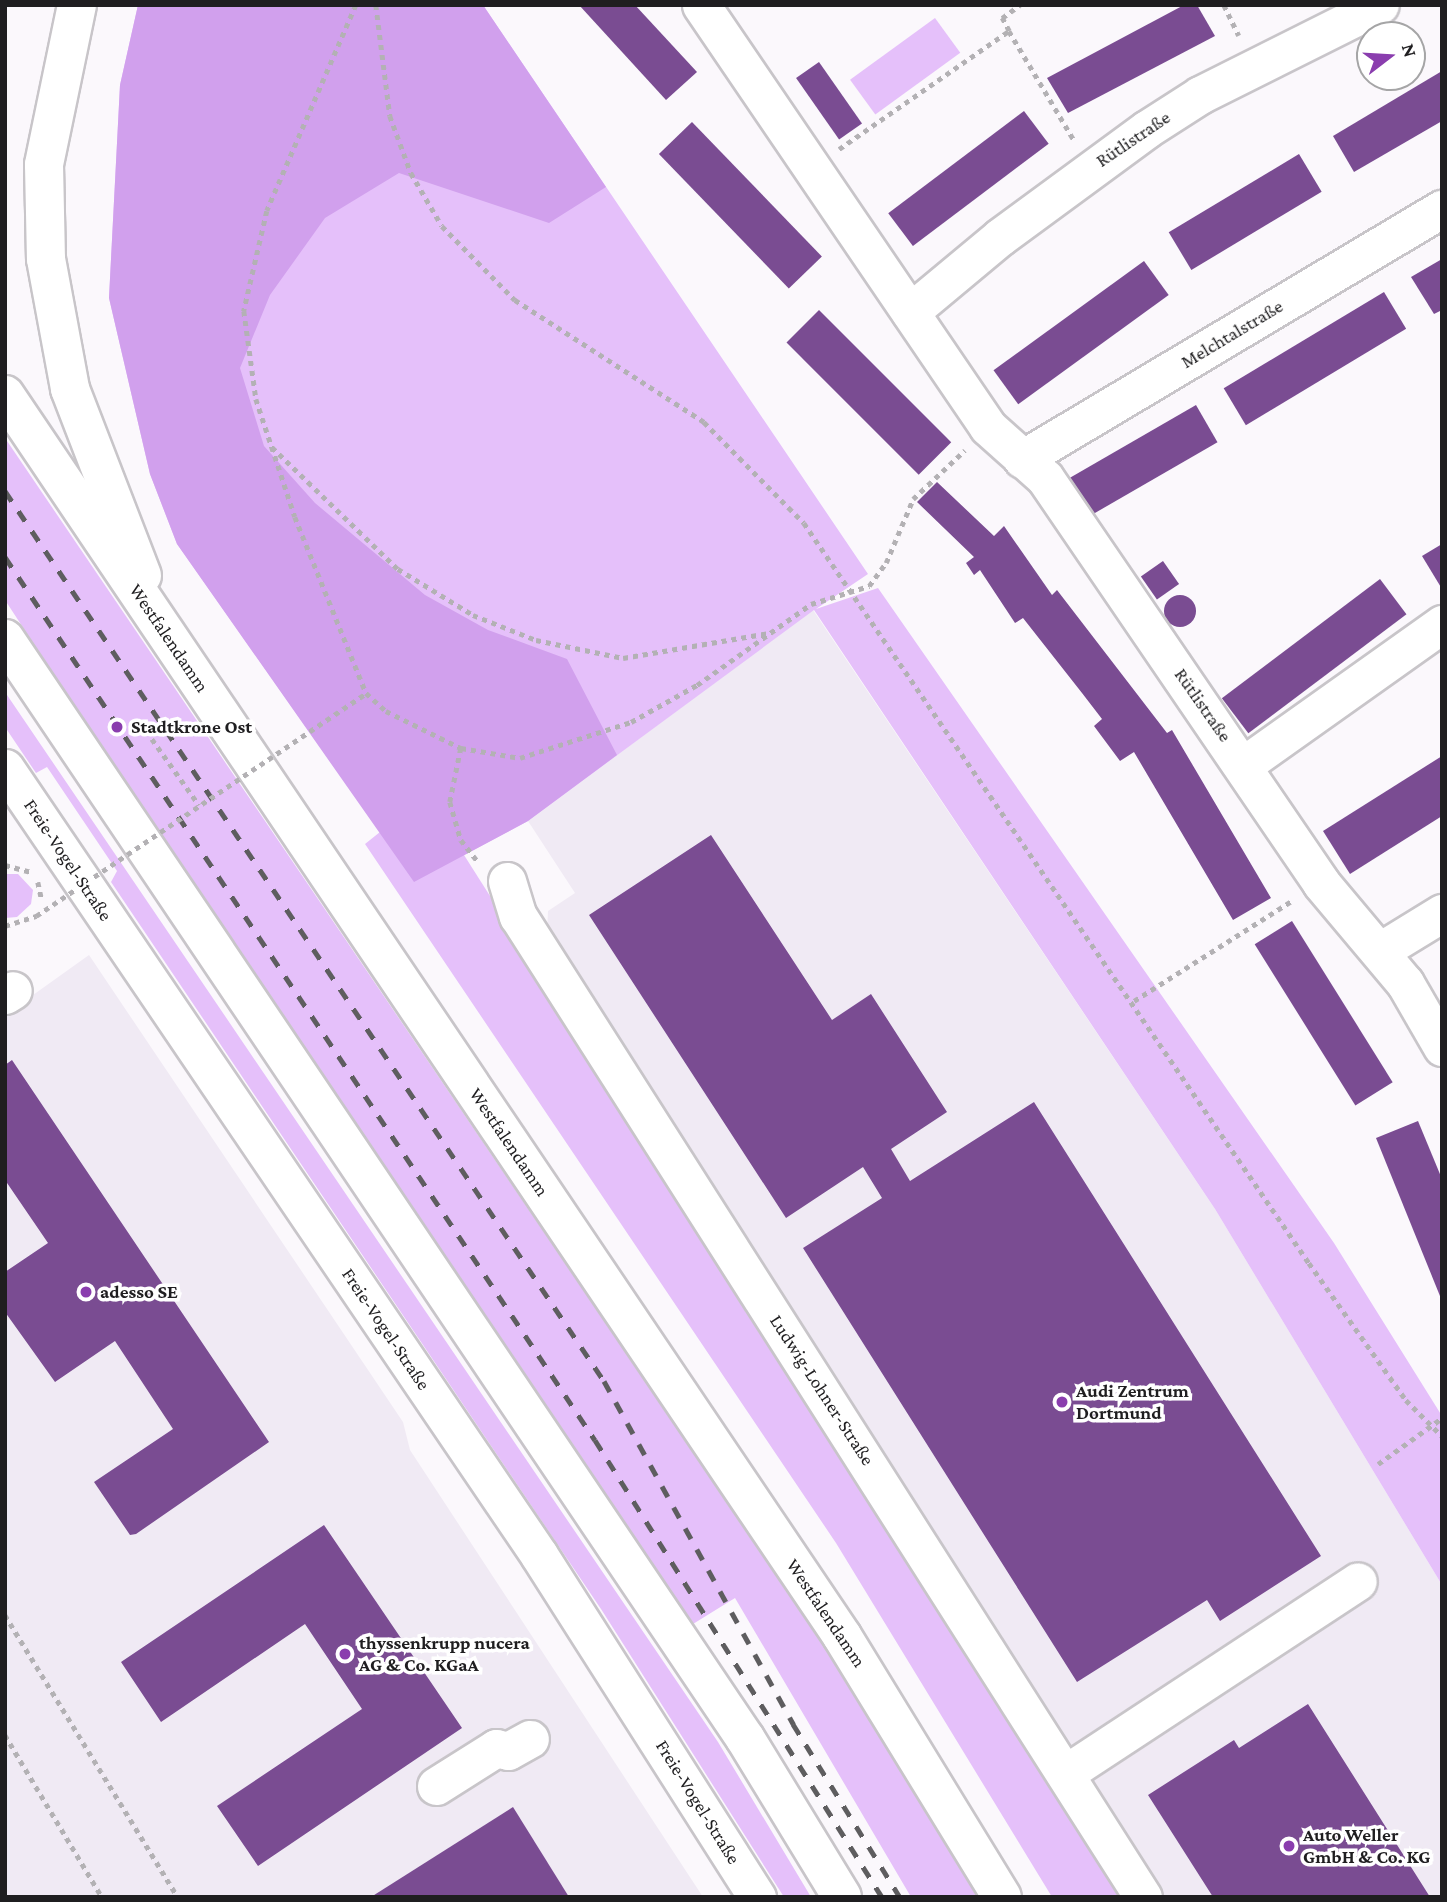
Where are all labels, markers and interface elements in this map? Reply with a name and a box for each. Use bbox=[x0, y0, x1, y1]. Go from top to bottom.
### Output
north arrow bbox=[1356, 21, 1426, 91]
text: N bbox=[1398, 41, 1422, 60]
street label: Rütlistraße bbox=[1092, 106, 1174, 172]
street label: Melchtalstraße bbox=[1177, 295, 1287, 373]
street label: Westfalendamm bbox=[124, 579, 214, 697]
street label: Rütlistraße bbox=[1169, 664, 1237, 746]
place label: Stadtkrone Ost bbox=[131, 716, 252, 738]
marker: Stadtkrone Ost bbox=[109, 719, 125, 735]
street label: Freie-Vogel-Straße bbox=[19, 795, 117, 925]
street label: Westfalendamm bbox=[464, 1083, 554, 1201]
street label: Freie-Vogel-Straße bbox=[337, 1264, 435, 1394]
place label: adesso SE bbox=[100, 1281, 178, 1303]
marker: adesso SE bbox=[78, 1284, 94, 1300]
street label: Ludwig-Lohner-Straße bbox=[765, 1310, 879, 1470]
place label: Audi Zentrum Dortmund bbox=[1076, 1380, 1189, 1424]
marker: Audi Zentrum Dortmund bbox=[1054, 1394, 1070, 1410]
street label: Westfalendamm bbox=[781, 1554, 871, 1672]
place label: thyssenkrupp nucera AG & Co. KGaA bbox=[359, 1632, 530, 1676]
marker: thyssenkrupp nucera AG & Co. KGaA bbox=[337, 1646, 353, 1662]
street label: Freie-Vogel-Straße bbox=[651, 1736, 745, 1868]
place label: Auto Weller GmbH & Co. KG bbox=[1303, 1824, 1431, 1868]
marker: Auto Weller GmbH & Co. KG bbox=[1281, 1838, 1297, 1854]

